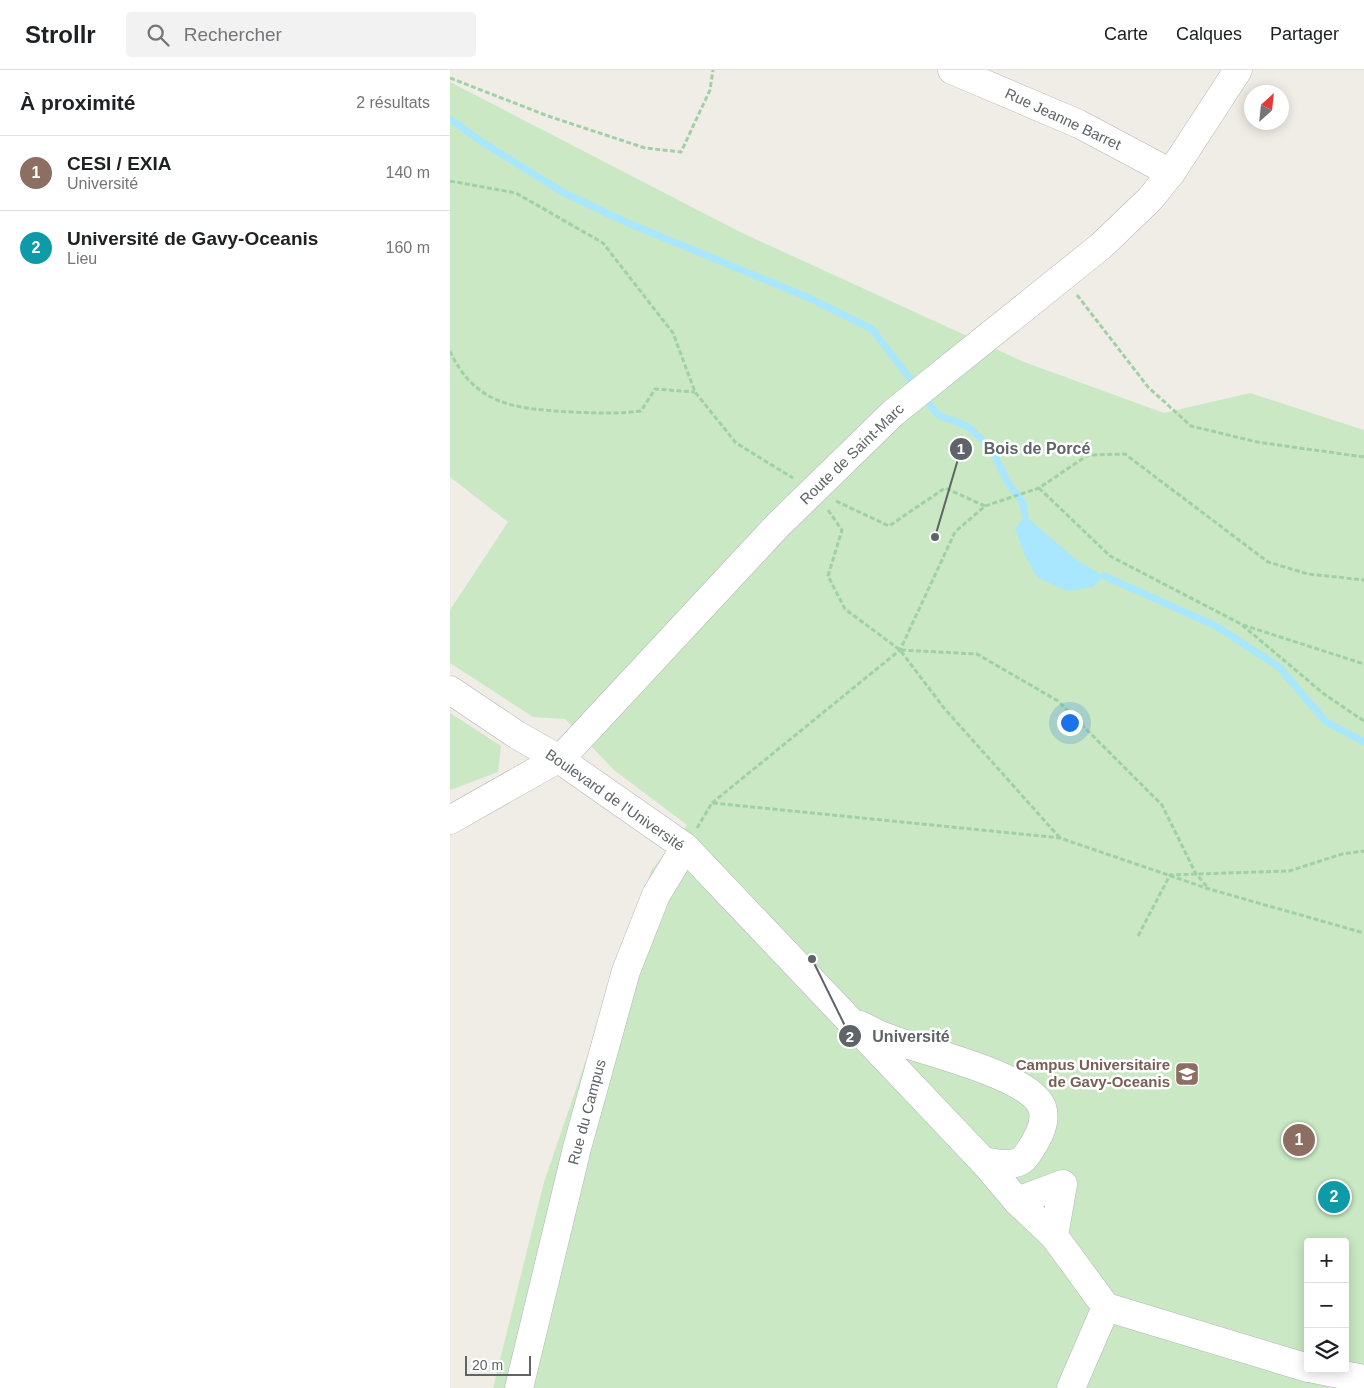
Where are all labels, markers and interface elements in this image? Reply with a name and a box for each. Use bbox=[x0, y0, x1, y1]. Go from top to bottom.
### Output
search box bbox=[126, 12, 476, 57]
text: Strollr bbox=[25, 21, 96, 48]
icon: search bbox=[144, 21, 172, 49]
text: Rechercher bbox=[184, 24, 282, 45]
text: Carte bbox=[1104, 24, 1148, 44]
text: Calques bbox=[1176, 24, 1242, 44]
text: Partager bbox=[1270, 24, 1339, 44]
street label: Rue Jeanne Barret bbox=[1003, 84, 1125, 153]
north arrow bbox=[1244, 85, 1289, 130]
text: À proximité bbox=[20, 91, 136, 114]
text: 2 résultats bbox=[356, 94, 430, 111]
text: CESI / EXIA bbox=[67, 153, 172, 174]
text: 1 bbox=[32, 164, 40, 181]
text: 140 m bbox=[386, 164, 430, 181]
text: Université bbox=[67, 175, 138, 192]
text: Université de Gavy-Oceanis bbox=[67, 228, 318, 249]
text: 2 bbox=[32, 239, 40, 256]
text: 160 m bbox=[386, 239, 430, 256]
text: Lieu bbox=[67, 250, 97, 267]
street label: Route de Saint-Marc bbox=[796, 399, 907, 508]
callout: Bois de Porcé bbox=[949, 433, 1101, 464]
text: 1 bbox=[957, 440, 965, 457]
text: Bois de Porcé bbox=[984, 440, 1090, 457]
your location bbox=[1057, 710, 1083, 736]
street label: Boulevard de l'Université bbox=[543, 745, 688, 854]
callout: Université bbox=[837, 1021, 960, 1052]
text: 2 bbox=[846, 1028, 854, 1045]
text: Université bbox=[872, 1028, 950, 1045]
place label: Campus Universitaire de Gavy-Oceanis bbox=[1016, 1056, 1170, 1090]
street label: Rue du Campus bbox=[564, 1057, 609, 1166]
school or university icon: Campus Universitaire de Gavy-Oceanis bbox=[1174, 1061, 1200, 1087]
pin: 1 bbox=[1283, 1121, 1315, 1159]
pin: 2 bbox=[1318, 1178, 1350, 1216]
map controls bbox=[1304, 1238, 1349, 1373]
button: + bbox=[1304, 1238, 1349, 1283]
button: − bbox=[1304, 1283, 1349, 1328]
button: layers bbox=[1304, 1328, 1349, 1373]
scale bar bbox=[465, 1353, 531, 1376]
text: 20 m bbox=[472, 1357, 503, 1373]

